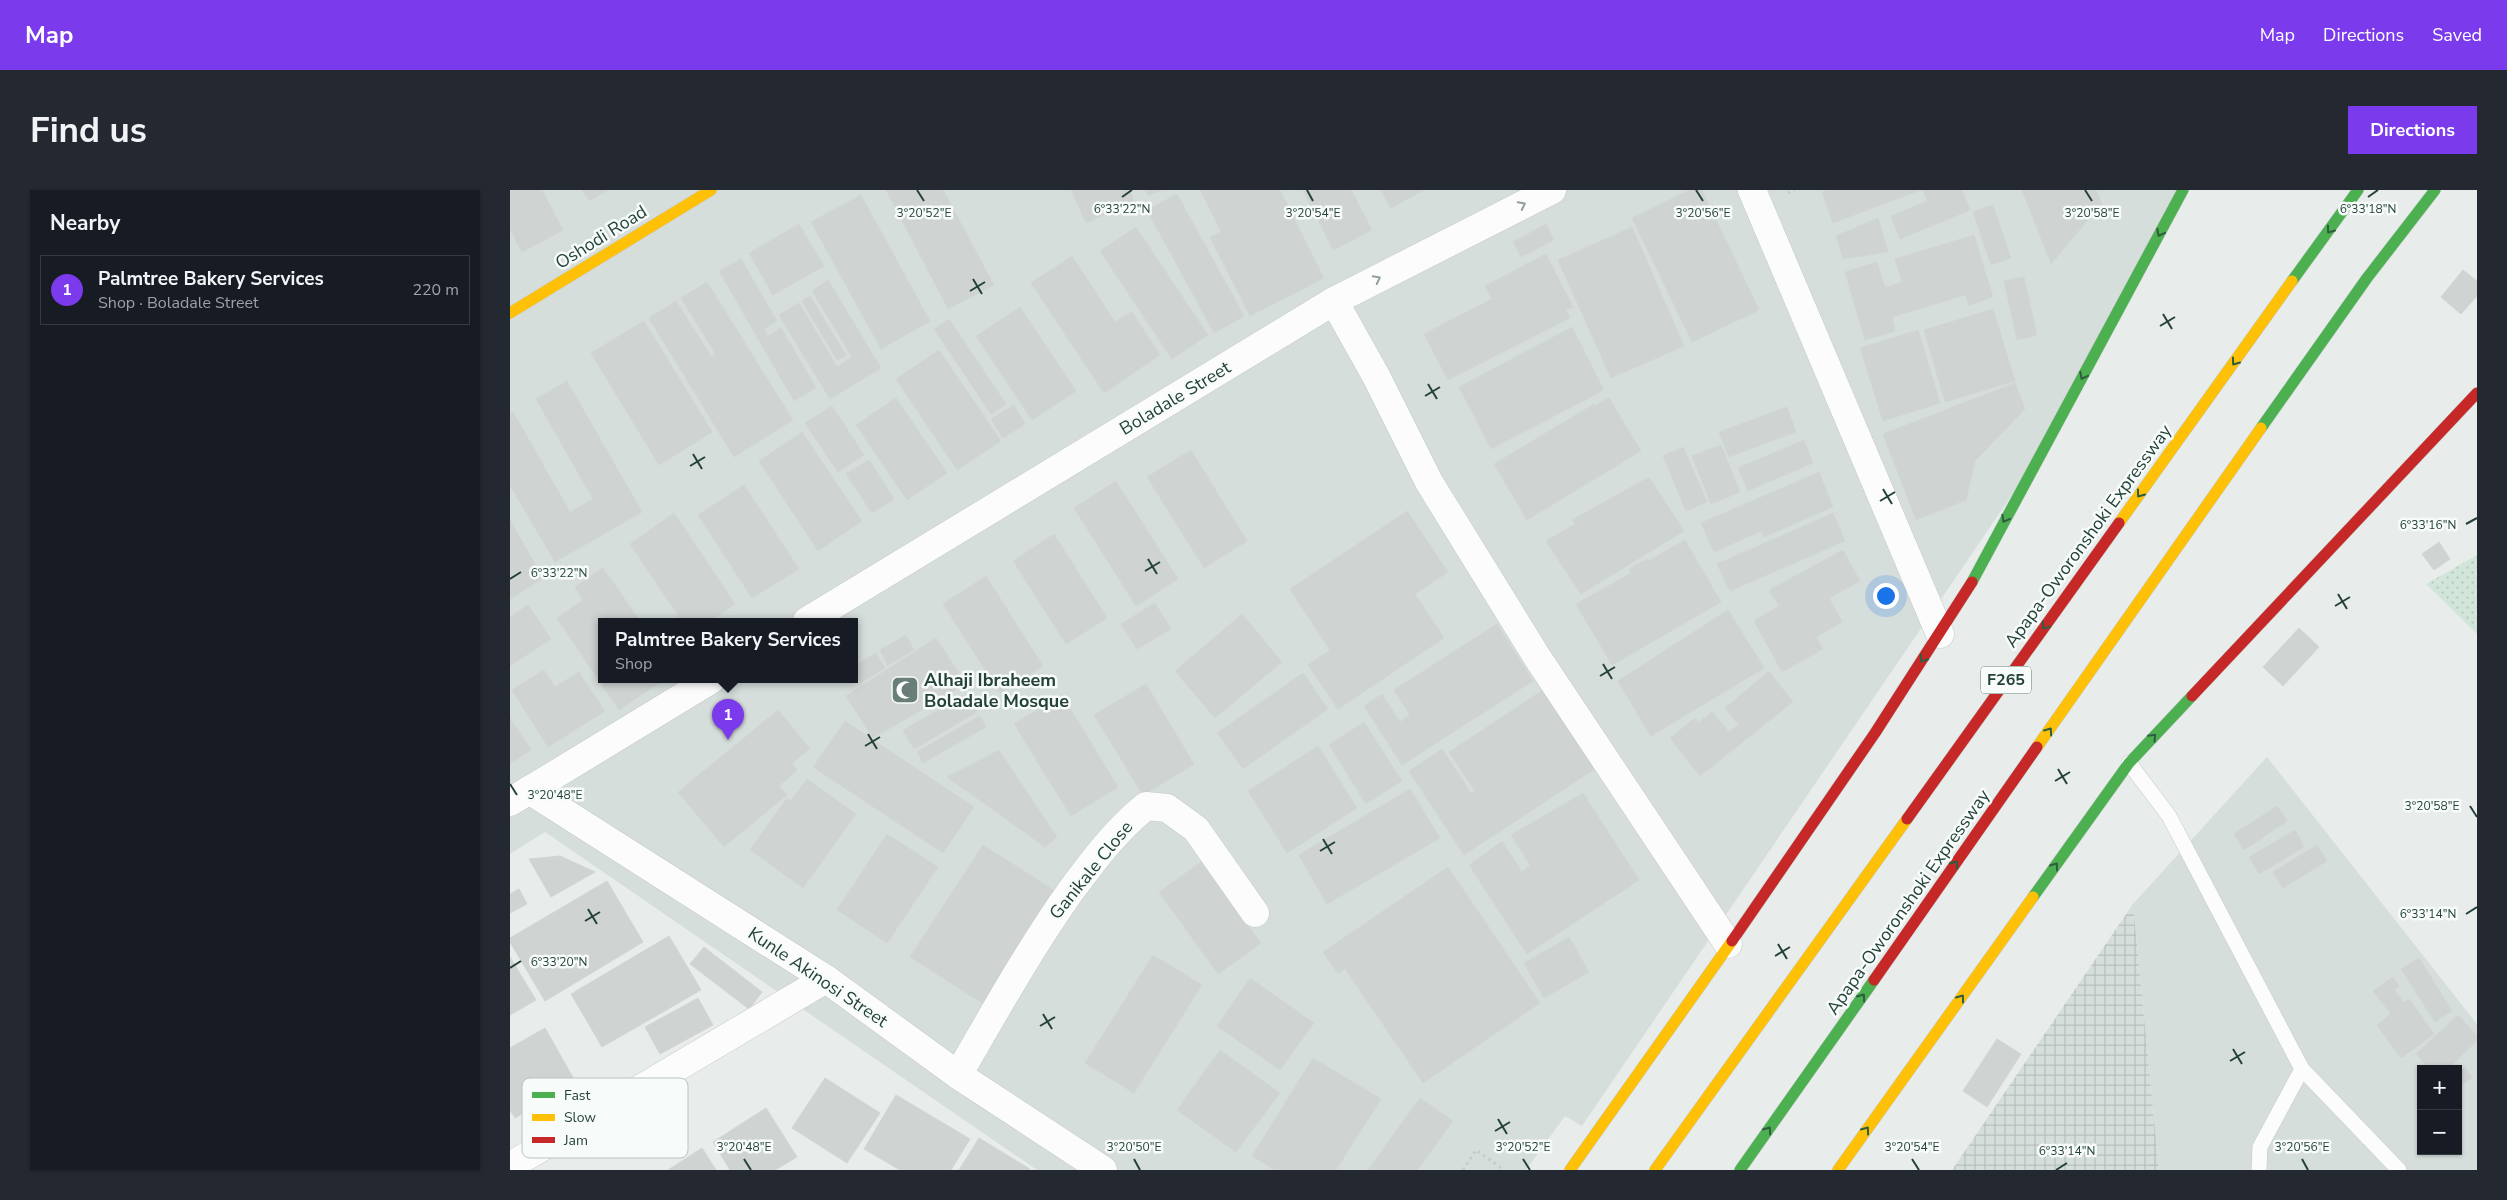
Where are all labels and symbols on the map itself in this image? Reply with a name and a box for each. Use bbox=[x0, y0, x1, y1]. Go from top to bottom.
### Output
street label: Oshodi Road bbox=[551, 199, 651, 275]
text: 6°33'22"N bbox=[1094, 201, 1150, 217]
one-way arrow bbox=[1517, 201, 1526, 211]
text: 6°33'18"N bbox=[2340, 201, 2396, 217]
text: 3°20'52"E bbox=[897, 205, 951, 221]
text: 3°20'54"E bbox=[1286, 205, 1340, 221]
text: 3°20'56"E bbox=[1676, 205, 1730, 221]
text: 3°20'58"E bbox=[2065, 205, 2119, 221]
one-way arrow bbox=[2327, 224, 2336, 233]
one-way arrow bbox=[2156, 228, 2166, 237]
one-way arrow bbox=[1372, 275, 1381, 285]
street label: Boladale Street bbox=[1115, 355, 1236, 441]
one-way arrow bbox=[2232, 356, 2241, 365]
one-way arrow bbox=[2079, 370, 2089, 379]
street label: Apapa-Oworonshoki Expressway bbox=[1999, 419, 2178, 652]
one-way arrow bbox=[2137, 488, 2146, 497]
one-way arrow bbox=[2002, 513, 2012, 522]
text: 6°33'16"N bbox=[2400, 517, 2456, 533]
text: 6°33'22"N bbox=[531, 565, 587, 581]
your location bbox=[1873, 583, 1899, 609]
one-way arrow bbox=[2042, 620, 2052, 629]
one-way arrow bbox=[1920, 653, 1929, 662]
road number: F265 bbox=[1981, 666, 2031, 694]
place label: Alhaji Ibraheem Boladale Mosque bbox=[924, 668, 1069, 713]
mosque icon: Alhaji Ibraheem Boladale Mosque bbox=[890, 675, 920, 705]
pin: 1 bbox=[712, 699, 744, 740]
one-way arrow bbox=[2043, 727, 2052, 737]
one-way arrow bbox=[2147, 733, 2156, 742]
street label: Apapa-Oworonshoki Expressway bbox=[1821, 784, 1996, 1019]
text: 3°20'48"E bbox=[528, 787, 582, 803]
text: 3°20'58"E bbox=[2405, 798, 2459, 814]
street label: Ganikale Close bbox=[1044, 816, 1138, 924]
one-way arrow bbox=[1949, 860, 1958, 870]
one-way arrow bbox=[2049, 862, 2058, 872]
text: 6°33'14"N bbox=[2400, 906, 2456, 922]
street label: Kunle Akinosi Street bbox=[743, 921, 893, 1033]
text: 6°33'20"N bbox=[531, 954, 587, 970]
one-way arrow bbox=[1856, 993, 1865, 1003]
one-way arrow bbox=[1955, 994, 1964, 1004]
legend bbox=[522, 1078, 688, 1158]
text: Fast bbox=[564, 1086, 590, 1105]
text: Slow bbox=[564, 1108, 596, 1127]
one-way arrow bbox=[1762, 1126, 1771, 1136]
one-way arrow bbox=[1861, 1127, 1869, 1136]
text: Jam bbox=[563, 1131, 588, 1150]
text: 3°20'48"E bbox=[717, 1139, 771, 1155]
text: 3°20'50"E bbox=[1107, 1139, 1161, 1155]
text: 3°20'52"E bbox=[1496, 1139, 1550, 1155]
text: 3°20'54"E bbox=[1885, 1139, 1939, 1155]
text: 3°20'56"E bbox=[2275, 1139, 2329, 1155]
text: 6°33'14"N bbox=[2039, 1143, 2095, 1159]

